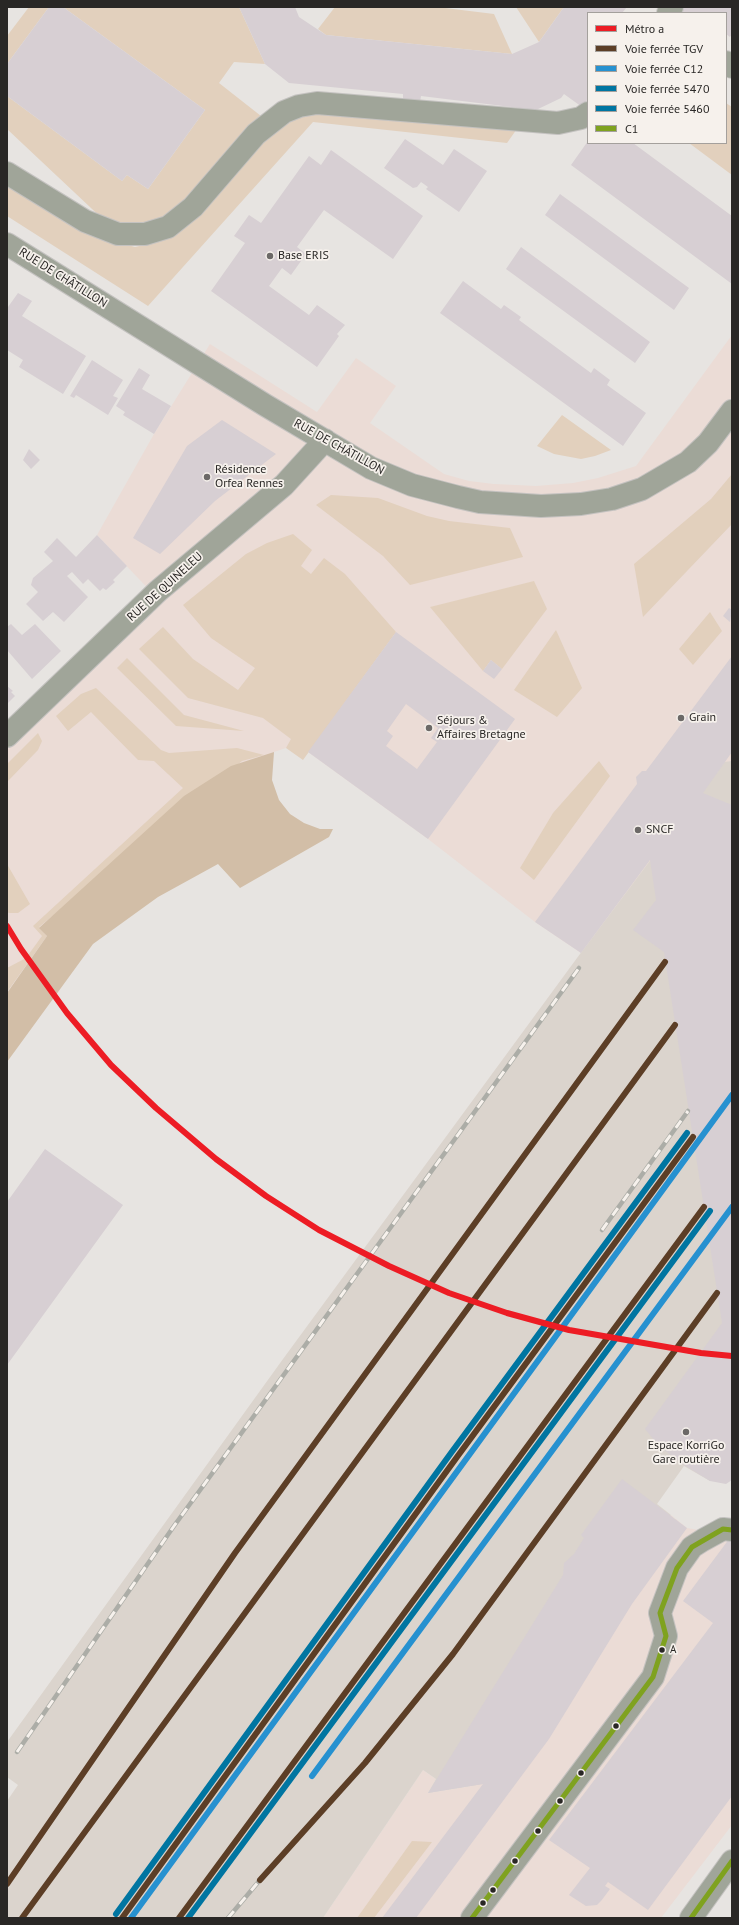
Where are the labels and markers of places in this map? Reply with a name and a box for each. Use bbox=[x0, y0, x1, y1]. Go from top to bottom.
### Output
place label: Base ERIS bbox=[278, 249, 329, 263]
marker: Base ERIS bbox=[265, 251, 275, 261]
place label: Résidence Orfea Rennes bbox=[215, 463, 283, 491]
marker: Résidence Orfea Rennes bbox=[202, 472, 212, 482]
place label: Grain bbox=[689, 711, 716, 725]
marker: Grain bbox=[676, 713, 686, 723]
place label: Séjours & Affaires Bretagne bbox=[437, 714, 526, 742]
marker: Séjours & Affaires Bretagne bbox=[424, 723, 434, 733]
place label: SNCF bbox=[646, 823, 674, 837]
marker: SNCF bbox=[633, 825, 643, 835]
marker: Espace KorriGo Gare routière bbox=[681, 1427, 691, 1437]
place label: Espace KorriGo Gare routière bbox=[648, 1439, 724, 1467]
place label: A bbox=[670, 1643, 676, 1657]
marker: A bbox=[657, 1645, 667, 1655]
unlabelled marker bbox=[611, 1721, 621, 1731]
unlabelled marker bbox=[576, 1768, 586, 1778]
unlabelled marker bbox=[555, 1796, 565, 1806]
unlabelled marker bbox=[533, 1826, 543, 1836]
unlabelled marker bbox=[510, 1856, 520, 1866]
unlabelled marker bbox=[488, 1885, 498, 1895]
unlabelled marker bbox=[478, 1898, 488, 1908]

